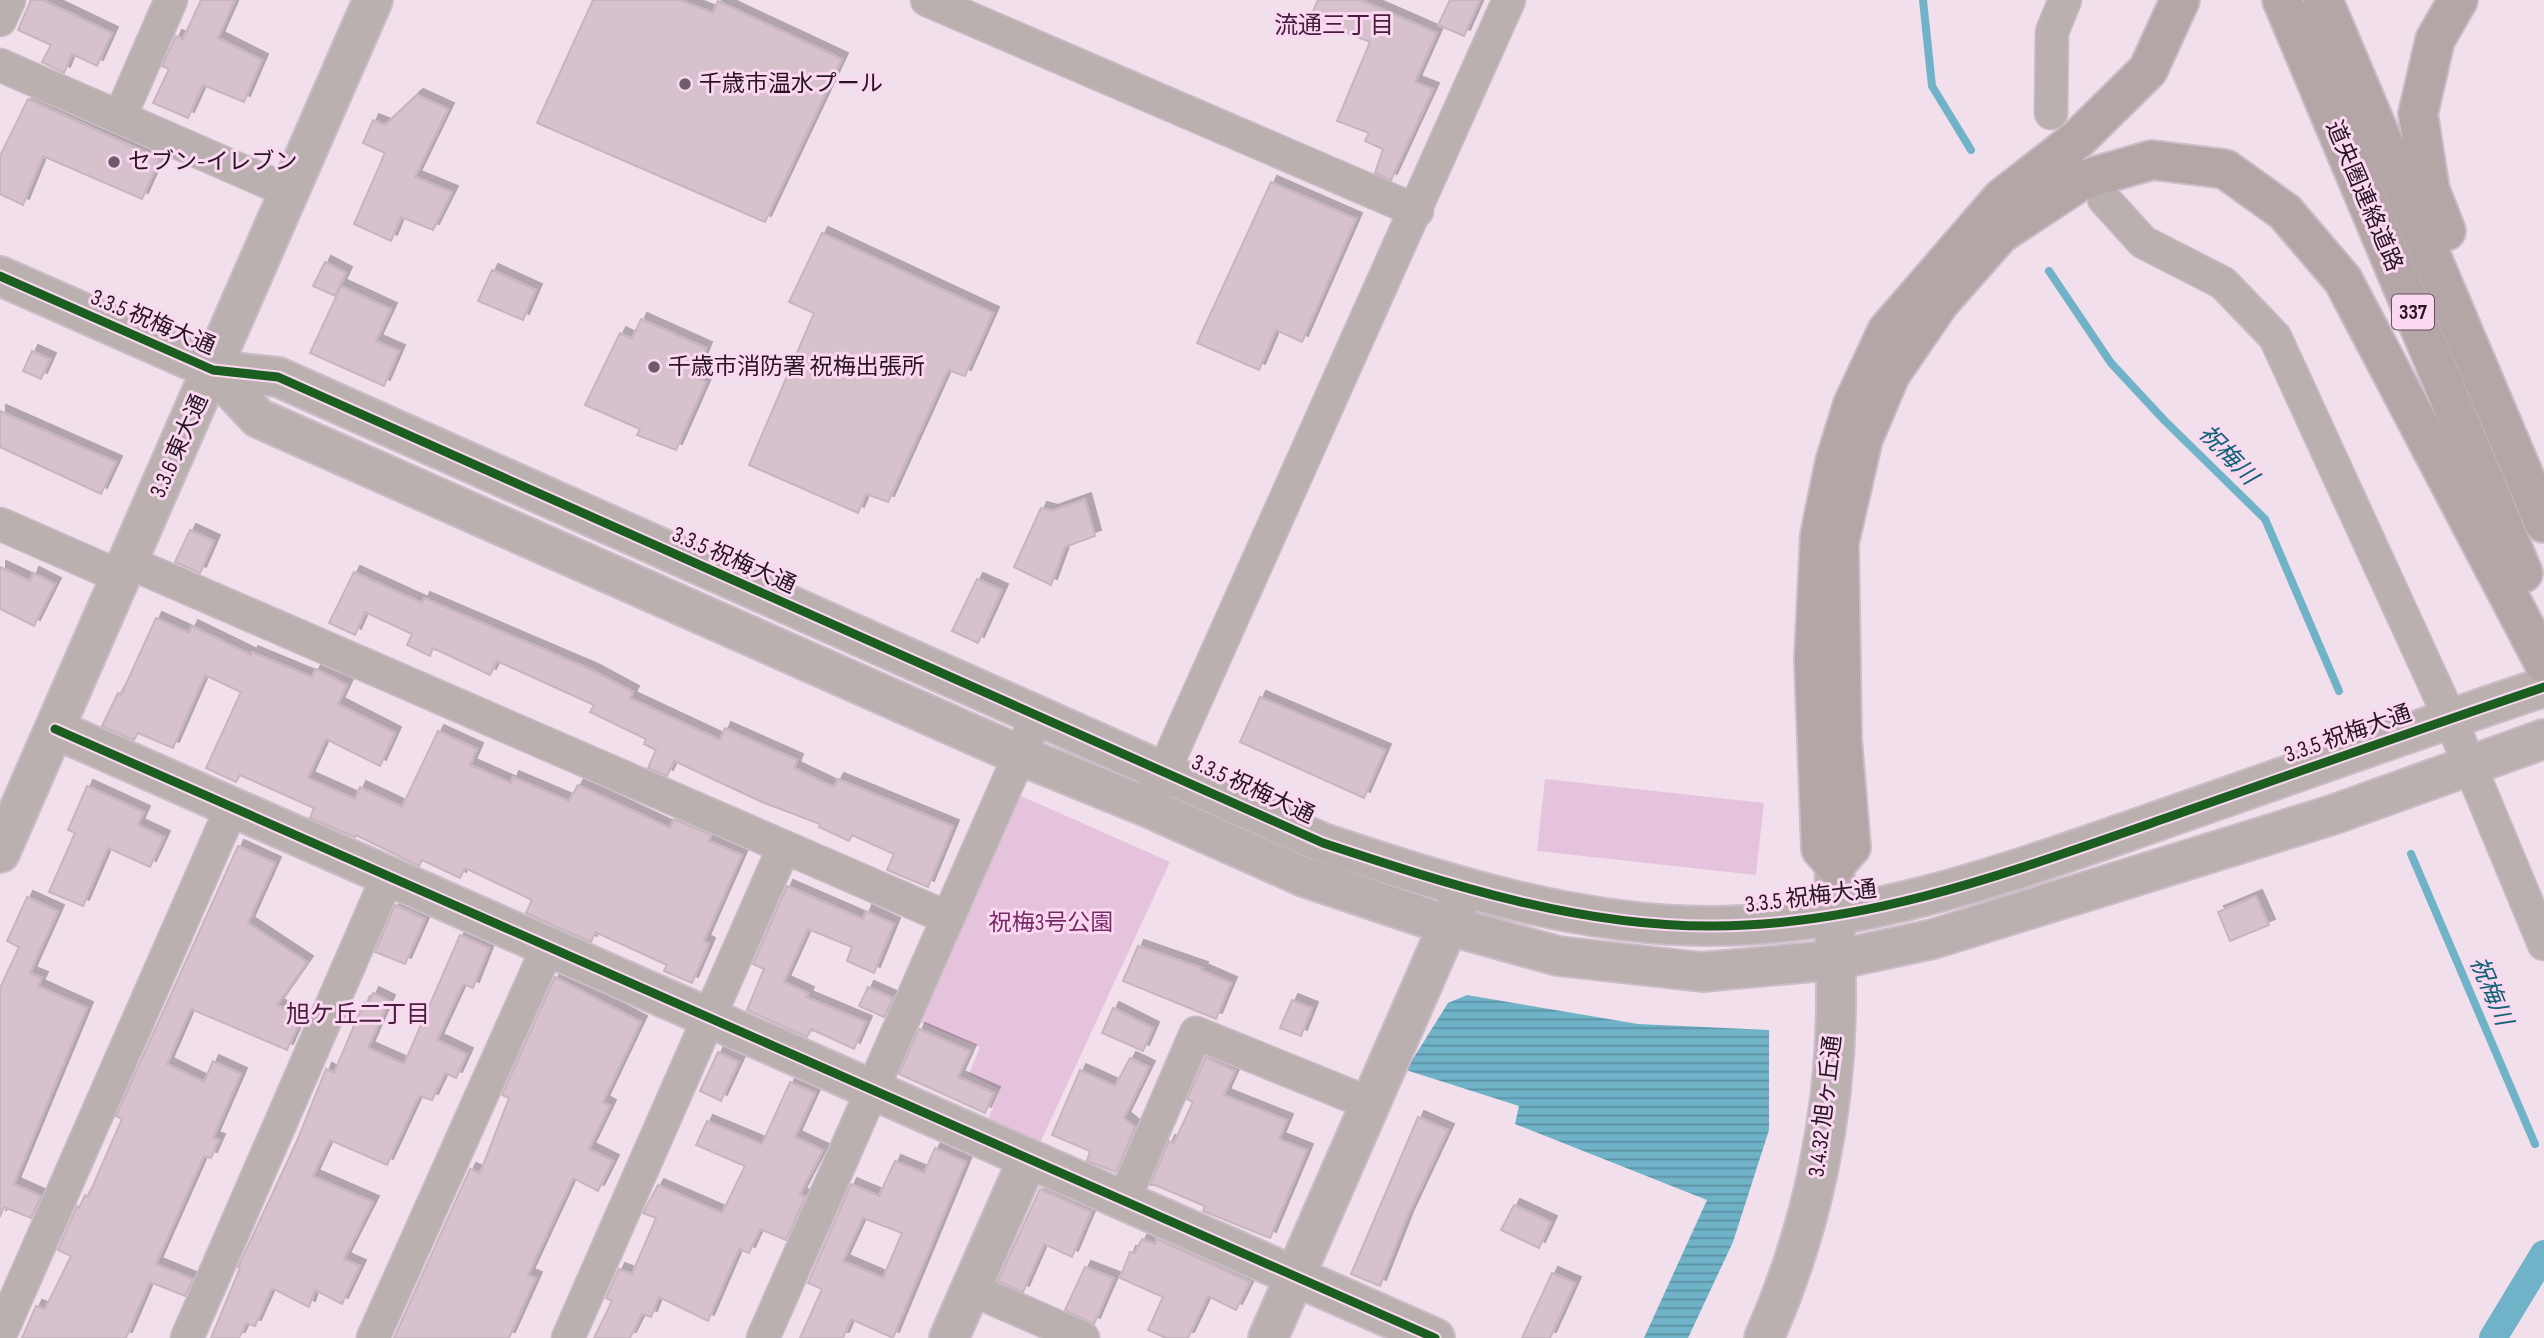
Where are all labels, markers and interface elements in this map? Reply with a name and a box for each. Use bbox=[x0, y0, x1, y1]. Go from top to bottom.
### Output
district label: 流通三丁目 bbox=[1274, 11, 1394, 40]
place label: 千歳市温水プール bbox=[699, 70, 883, 98]
marker: 千歳市温水プール bbox=[677, 76, 693, 92]
street label: 道央圏連絡道路 bbox=[2320, 116, 2408, 276]
place label: セブン-イレブン bbox=[128, 148, 297, 176]
marker: セブン-イレブン bbox=[106, 154, 122, 170]
street label: 3.3.5 祝梅大通 bbox=[86, 283, 220, 361]
road number: 337 bbox=[2392, 294, 2434, 330]
place label: 千歳市消防署 祝梅出張所 bbox=[668, 353, 925, 381]
marker: 千歳市消防署 祝梅出張所 bbox=[646, 359, 662, 375]
street label: 3.3.6 東大通 bbox=[144, 390, 214, 502]
water label: 祝梅川 bbox=[2193, 419, 2266, 493]
street label: 3.3.5 祝梅大通 bbox=[668, 520, 800, 600]
street label: 3.3.5 祝梅大通 bbox=[2281, 699, 2415, 769]
street label: 3.3.5 祝梅大通 bbox=[1187, 748, 1319, 830]
street label: 3.3.5 祝梅大通 bbox=[1743, 875, 1879, 919]
park label: 祝梅3号公園 bbox=[989, 909, 1113, 937]
water label: 祝梅川 bbox=[2464, 952, 2520, 1033]
district label: 旭ケ丘二丁目 bbox=[286, 1000, 430, 1029]
street label: 3.4.32 旭ヶ丘通 bbox=[1802, 1033, 1848, 1179]

